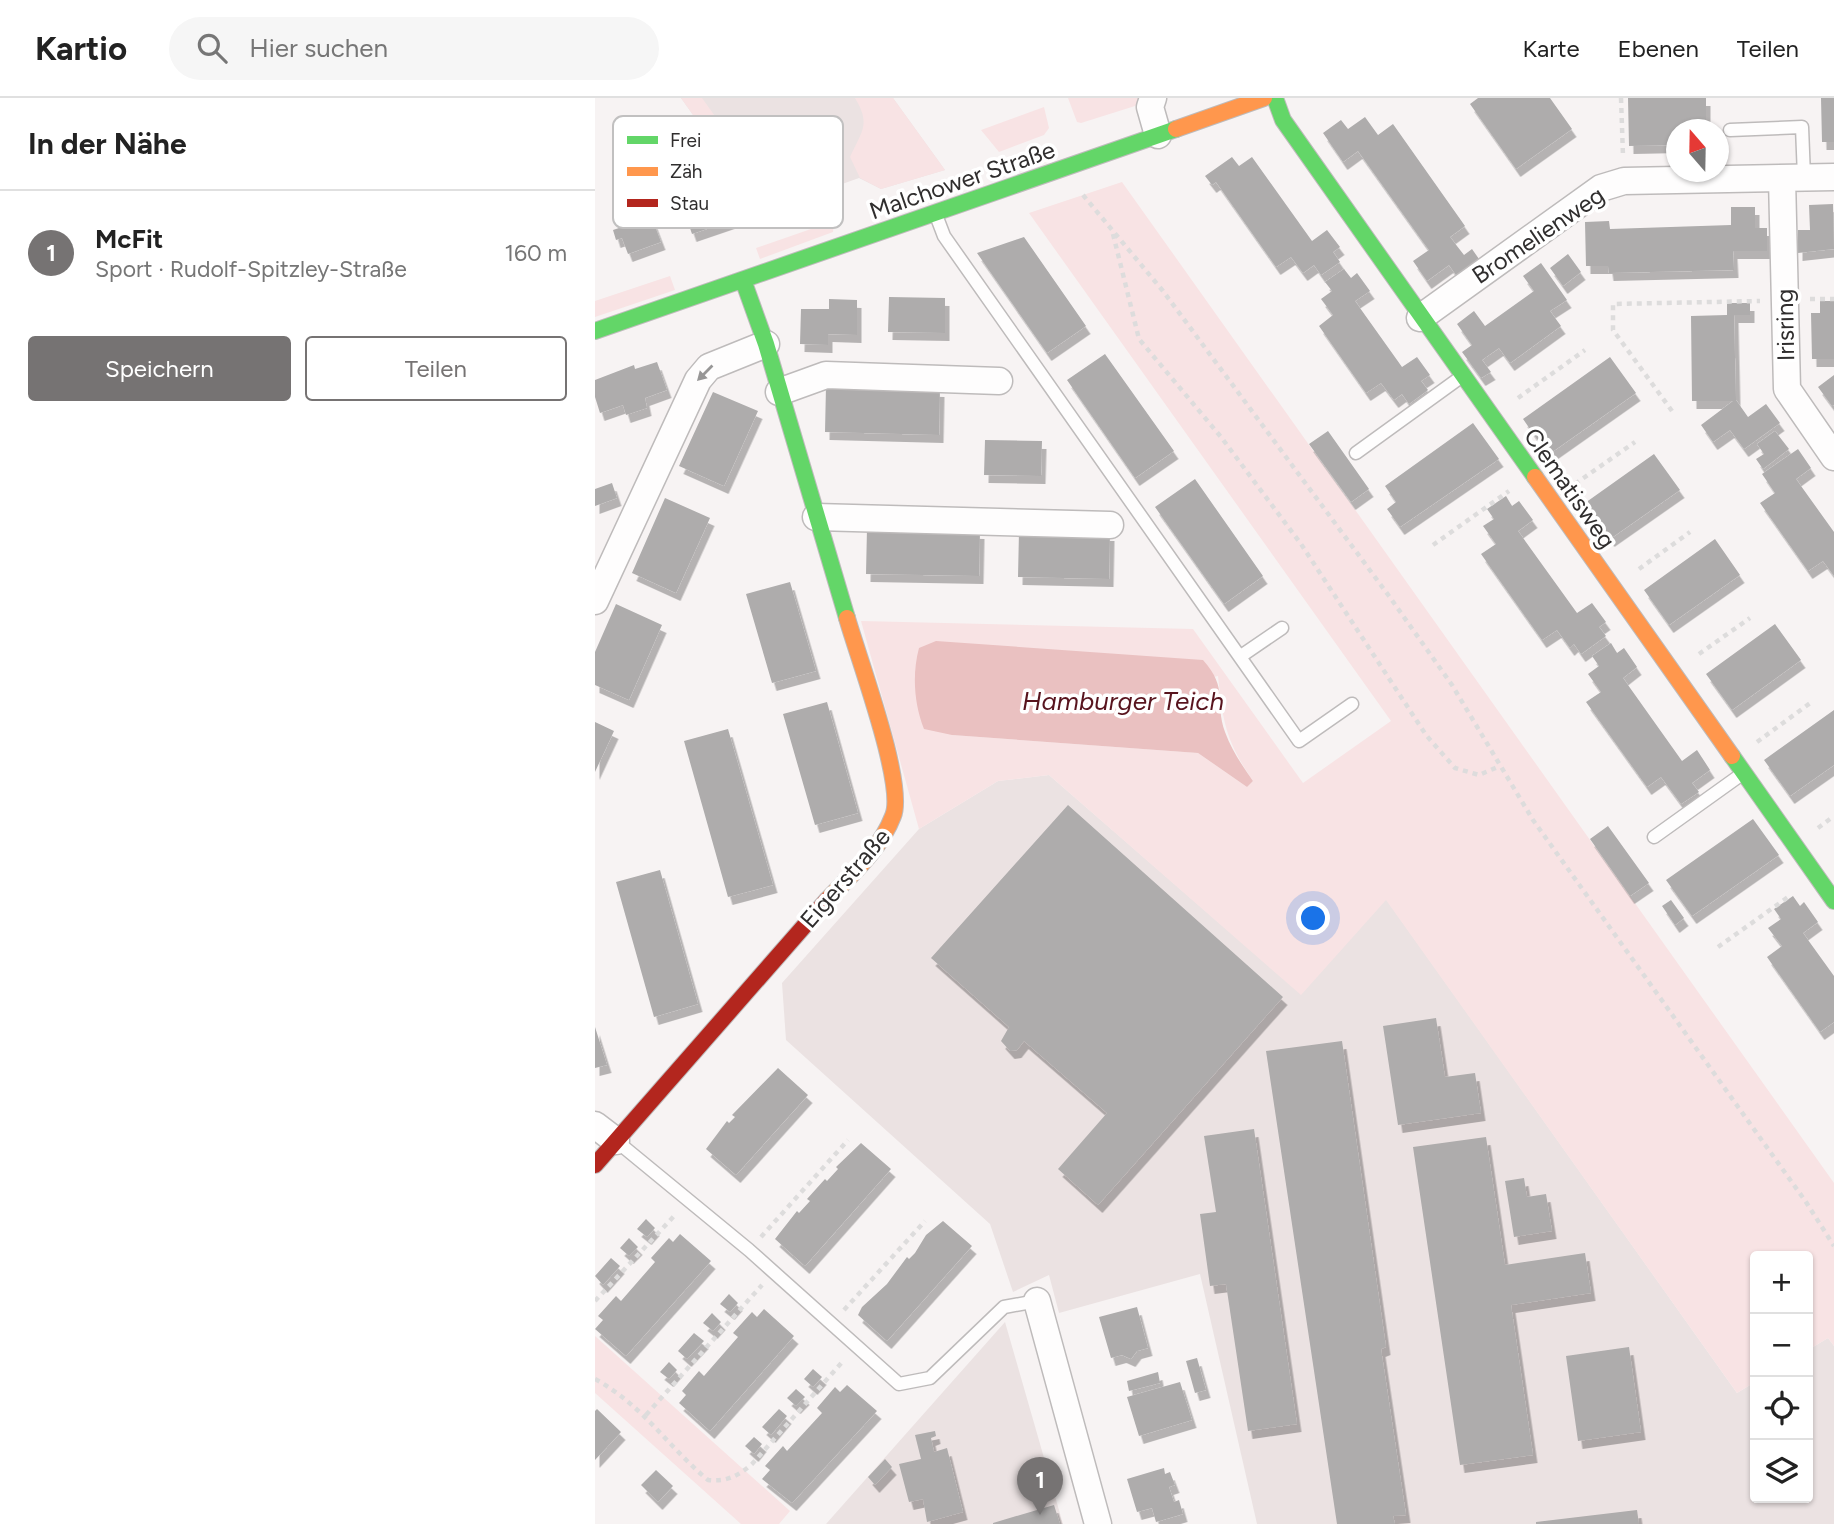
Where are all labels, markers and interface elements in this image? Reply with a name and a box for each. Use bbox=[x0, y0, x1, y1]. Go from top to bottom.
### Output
search box bbox=[169, 17, 659, 80]
text: Kartio bbox=[35, 29, 127, 68]
icon: search bbox=[193, 29, 231, 67]
text: Hier suchen bbox=[249, 32, 388, 64]
text: Karte bbox=[1523, 34, 1580, 63]
text: Ebenen bbox=[1618, 34, 1699, 63]
text: Teilen bbox=[1737, 34, 1799, 63]
legend bbox=[613, 116, 843, 228]
north arrow bbox=[1666, 119, 1729, 182]
text: In der Nähe bbox=[28, 125, 187, 162]
text: Frei bbox=[670, 129, 701, 152]
street label: Malchower Straße bbox=[865, 135, 1059, 225]
text: Zäh bbox=[670, 160, 702, 183]
street label: Bromelienweg bbox=[1466, 180, 1610, 290]
text: Stau bbox=[670, 192, 709, 215]
text: McFit bbox=[95, 223, 163, 255]
text: 1 bbox=[46, 239, 56, 267]
text: 160 m bbox=[504, 239, 567, 267]
text: Sport · Rudolf-Spitzley-Straße bbox=[95, 255, 407, 283]
street label: Irisring bbox=[1770, 288, 1800, 362]
button: Speichern bbox=[28, 336, 291, 401]
button: Teilen bbox=[305, 336, 567, 401]
one-way arrow bbox=[697, 365, 714, 382]
street label: Clematisweg bbox=[1518, 422, 1622, 554]
water label: Hamburger Teich bbox=[1022, 685, 1224, 717]
street label: Eigerstraße bbox=[794, 822, 896, 934]
your location bbox=[1296, 901, 1330, 935]
map controls bbox=[1750, 1251, 1813, 1503]
button: + bbox=[1750, 1251, 1813, 1314]
button: − bbox=[1750, 1314, 1813, 1377]
button: locate bbox=[1750, 1377, 1813, 1440]
button: layers bbox=[1750, 1440, 1813, 1503]
pin: 1 bbox=[1017, 1457, 1063, 1515]

